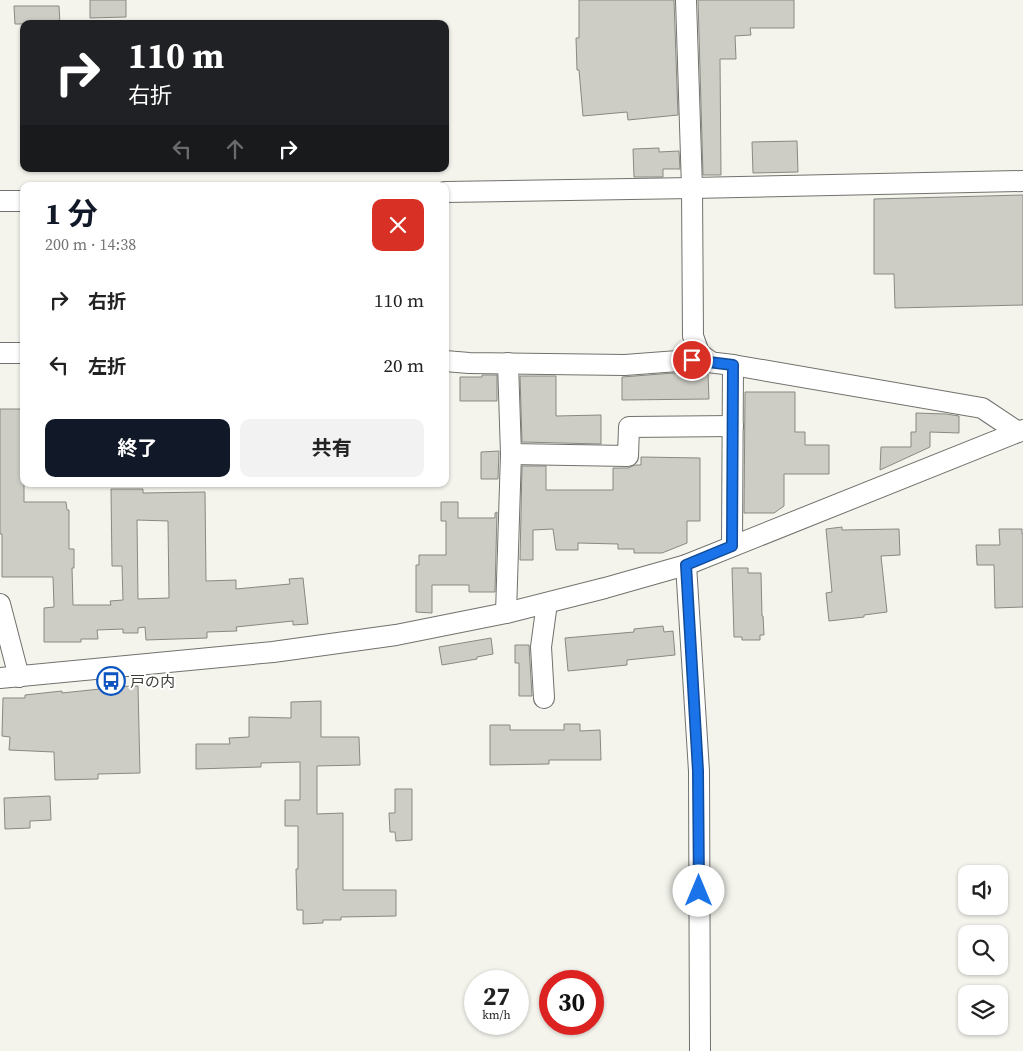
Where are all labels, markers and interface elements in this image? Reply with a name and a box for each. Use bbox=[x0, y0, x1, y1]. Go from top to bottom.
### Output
text: 110 m bbox=[128, 32, 224, 80]
icon: right bbox=[45, 40, 110, 105]
text: 右折 bbox=[128, 80, 172, 110]
icon: left bbox=[168, 135, 196, 163]
icon: ahead bbox=[221, 135, 249, 163]
icon: right bbox=[274, 135, 302, 163]
text: 1 分 bbox=[45, 193, 98, 234]
button: close bbox=[372, 199, 424, 251]
text: 200 m · 14:38 bbox=[45, 233, 136, 255]
icon: right bbox=[45, 286, 73, 314]
text: 110 m bbox=[374, 287, 424, 313]
text: 右折 bbox=[88, 288, 126, 314]
pin bbox=[671, 339, 713, 381]
icon: arrive bbox=[678, 346, 706, 374]
icon: left bbox=[45, 351, 73, 379]
text: 20 m bbox=[383, 352, 424, 378]
text: 左折 bbox=[88, 353, 126, 379]
button: 終了 bbox=[45, 419, 230, 477]
button: 共有 bbox=[240, 419, 424, 477]
bus stop icon: 戸の内 bbox=[96, 666, 126, 696]
place label: 戸の内 bbox=[130, 671, 175, 692]
position arrow bbox=[672, 864, 724, 916]
map controls bbox=[958, 865, 1008, 1035]
button: sound bbox=[958, 865, 1008, 915]
button: search bbox=[958, 925, 1008, 975]
speed limit sign: 30 bbox=[539, 970, 604, 1035]
text: 27 bbox=[483, 979, 510, 1013]
button: layers bbox=[958, 985, 1008, 1035]
text: km/h bbox=[482, 1007, 511, 1023]

